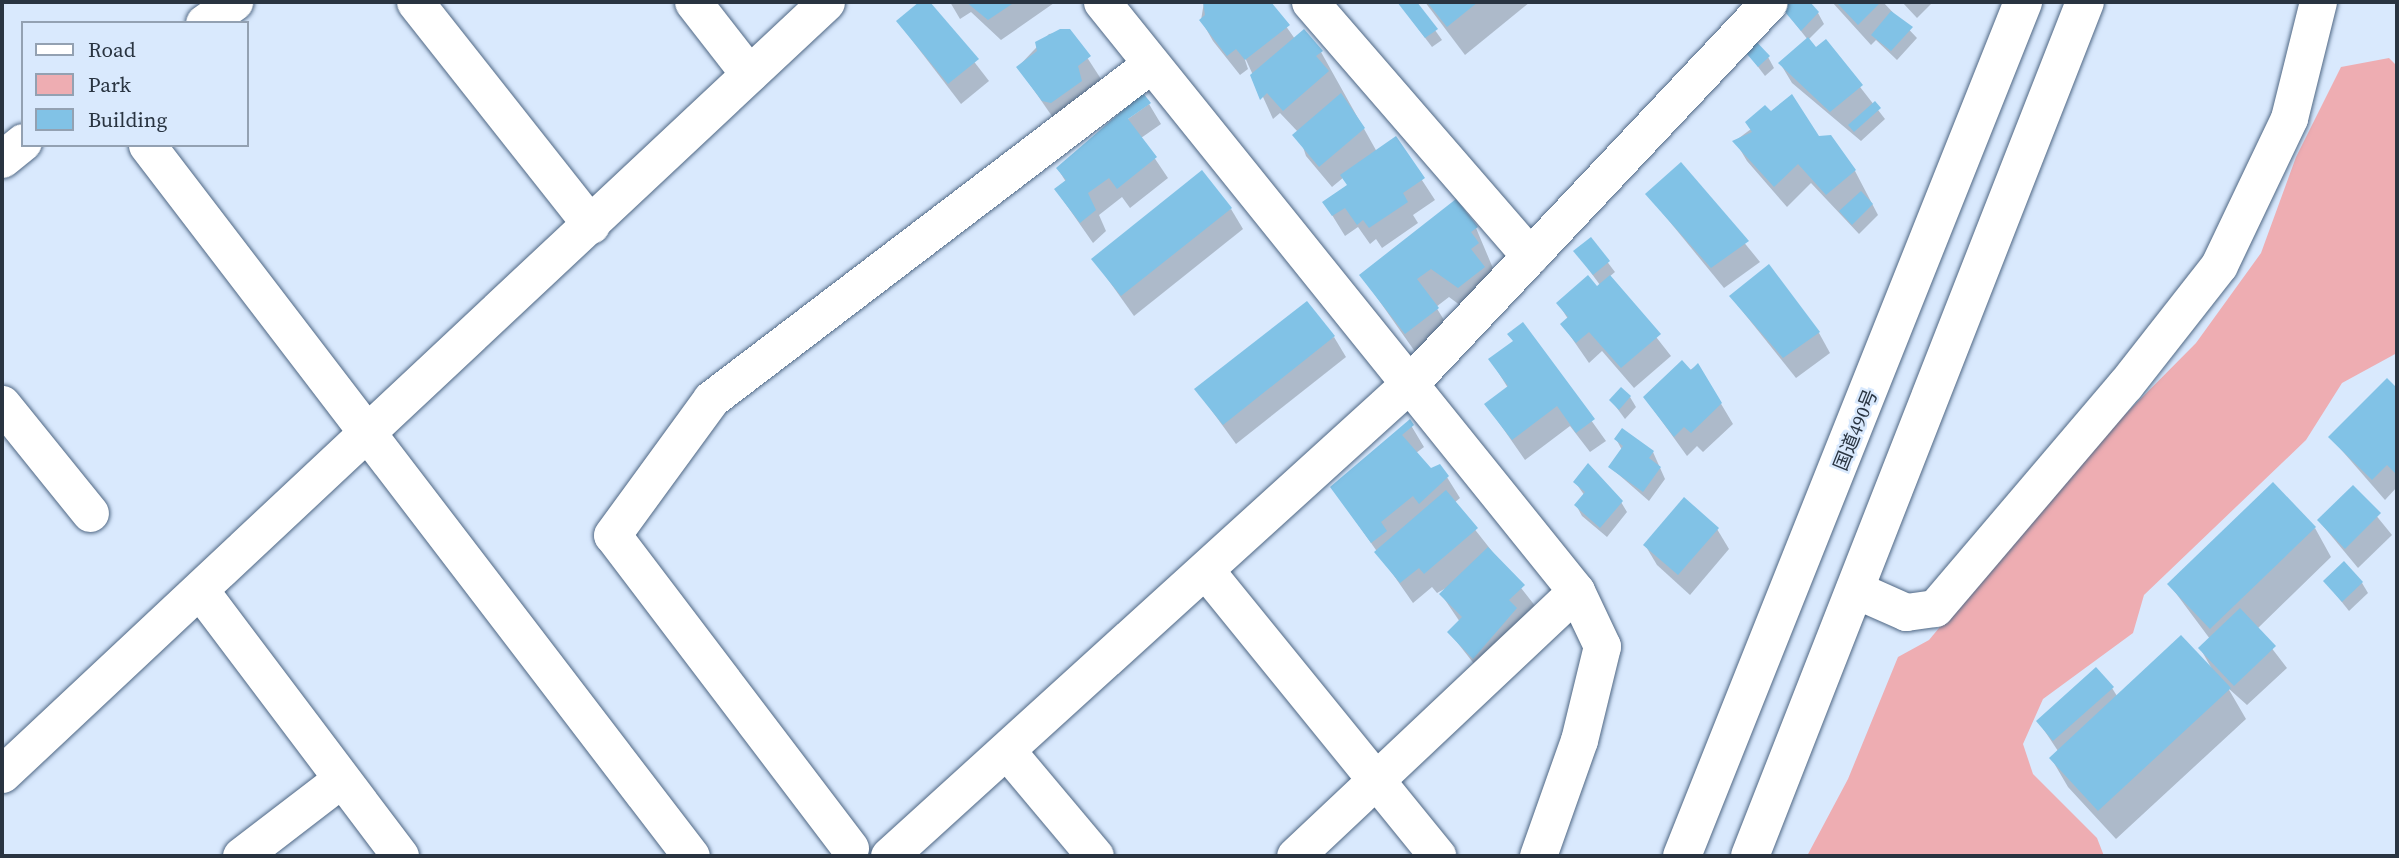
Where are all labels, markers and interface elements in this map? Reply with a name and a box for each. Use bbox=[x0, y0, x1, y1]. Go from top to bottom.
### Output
legend bbox=[21, 21, 248, 147]
text: Road bbox=[88, 35, 136, 64]
text: Park bbox=[88, 70, 131, 99]
text: Building bbox=[88, 105, 167, 134]
street label: 国道490号 bbox=[1829, 386, 1883, 474]

